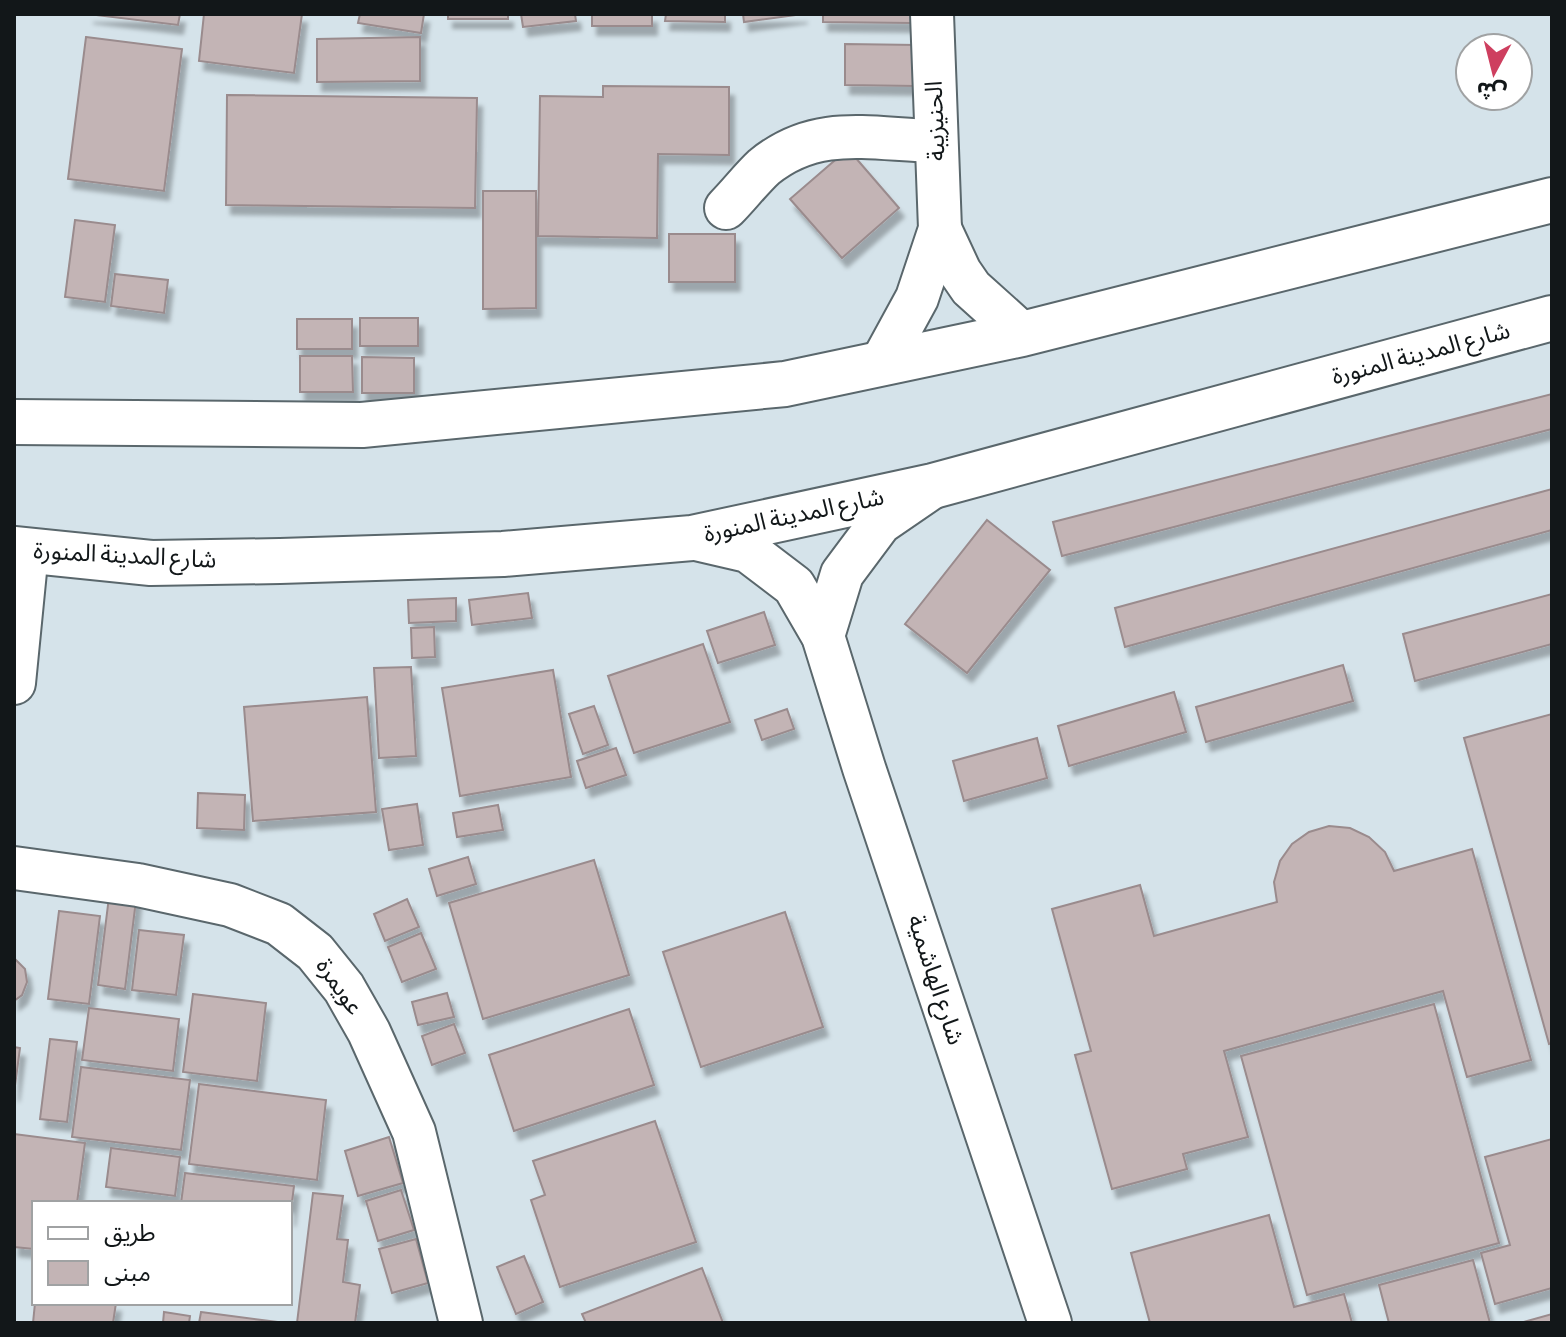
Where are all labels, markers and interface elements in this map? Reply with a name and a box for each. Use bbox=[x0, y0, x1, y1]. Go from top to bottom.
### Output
north arrow bbox=[1454, 32, 1534, 112]
text: ش bbox=[1475, 77, 1508, 104]
street label: الحنيزيبة bbox=[923, 80, 950, 162]
street label: شارع المدينة المنورة bbox=[1329, 319, 1514, 393]
street label: شارع المدينة المنورة bbox=[702, 485, 887, 551]
street label: شارع المدينة المنورة bbox=[33, 539, 217, 577]
street label: شارع الهاشمية bbox=[899, 912, 967, 1049]
street label: عويمرة bbox=[310, 954, 367, 1020]
legend bbox=[32, 1201, 292, 1305]
text: طريق bbox=[104, 1222, 156, 1248]
text: مبنى bbox=[104, 1262, 151, 1286]

